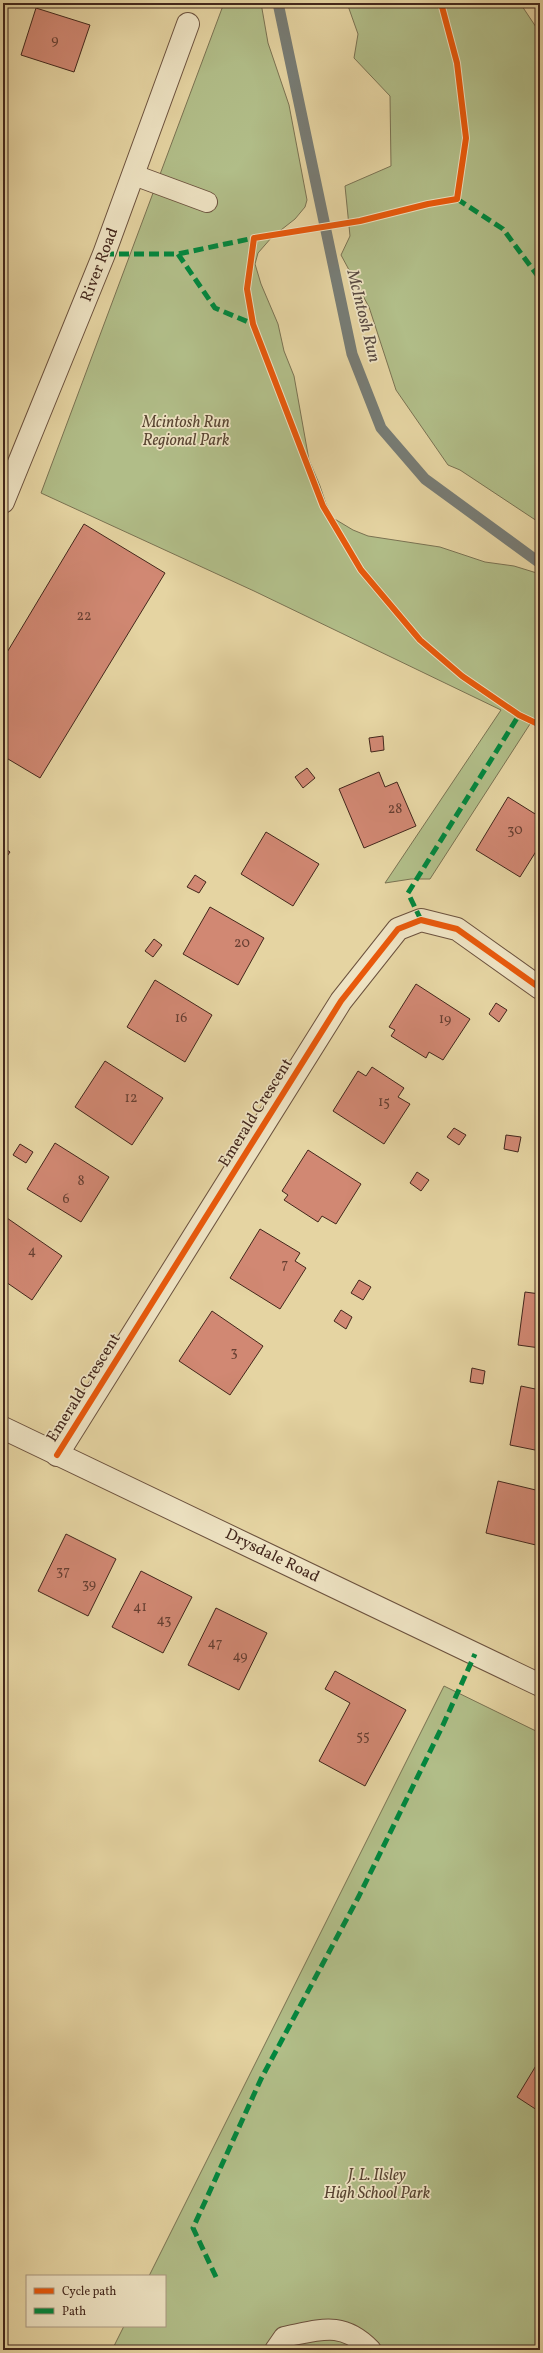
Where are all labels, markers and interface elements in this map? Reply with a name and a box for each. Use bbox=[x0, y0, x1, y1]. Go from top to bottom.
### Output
house number: 9 bbox=[51, 31, 59, 50]
street label: River Road bbox=[76, 225, 124, 305]
water label: McIntosh Run bbox=[340, 266, 386, 365]
park label: Mcintosh Run Regional Park bbox=[141, 412, 230, 452]
house number: 22 bbox=[76, 607, 92, 626]
house number: 28 bbox=[388, 800, 402, 819]
house number: 30 bbox=[507, 821, 523, 840]
house number: 20 bbox=[234, 934, 250, 953]
house number: 16 bbox=[175, 1009, 187, 1028]
house number: 19 bbox=[439, 1010, 451, 1029]
street label: Emerald Crescent bbox=[214, 1054, 299, 1172]
house number: 12 bbox=[125, 1089, 137, 1108]
house number: 15 bbox=[378, 1093, 390, 1112]
house number: 8 bbox=[77, 1172, 85, 1191]
house number: 6 bbox=[62, 1190, 70, 1209]
house number: 4 bbox=[28, 1242, 36, 1261]
house number: 7 bbox=[282, 1255, 289, 1274]
street label: Emerald Crescent bbox=[42, 1329, 127, 1447]
house number: 3 bbox=[230, 1343, 238, 1362]
street label: Drysdale Road bbox=[221, 1524, 323, 1588]
house number: 37 bbox=[56, 1562, 70, 1581]
house number: 39 bbox=[82, 1575, 96, 1594]
house number: 41 bbox=[133, 1598, 147, 1617]
house number: 43 bbox=[157, 1611, 171, 1630]
house number: 47 bbox=[207, 1634, 223, 1653]
house number: 49 bbox=[232, 1647, 248, 1666]
house number: 55 bbox=[356, 1727, 370, 1746]
park label: J. L. Ilsley High School Park bbox=[324, 2165, 431, 2205]
legend bbox=[26, 2275, 166, 2327]
text: Cycle path bbox=[62, 2284, 117, 2300]
text: Path bbox=[62, 2304, 86, 2320]

